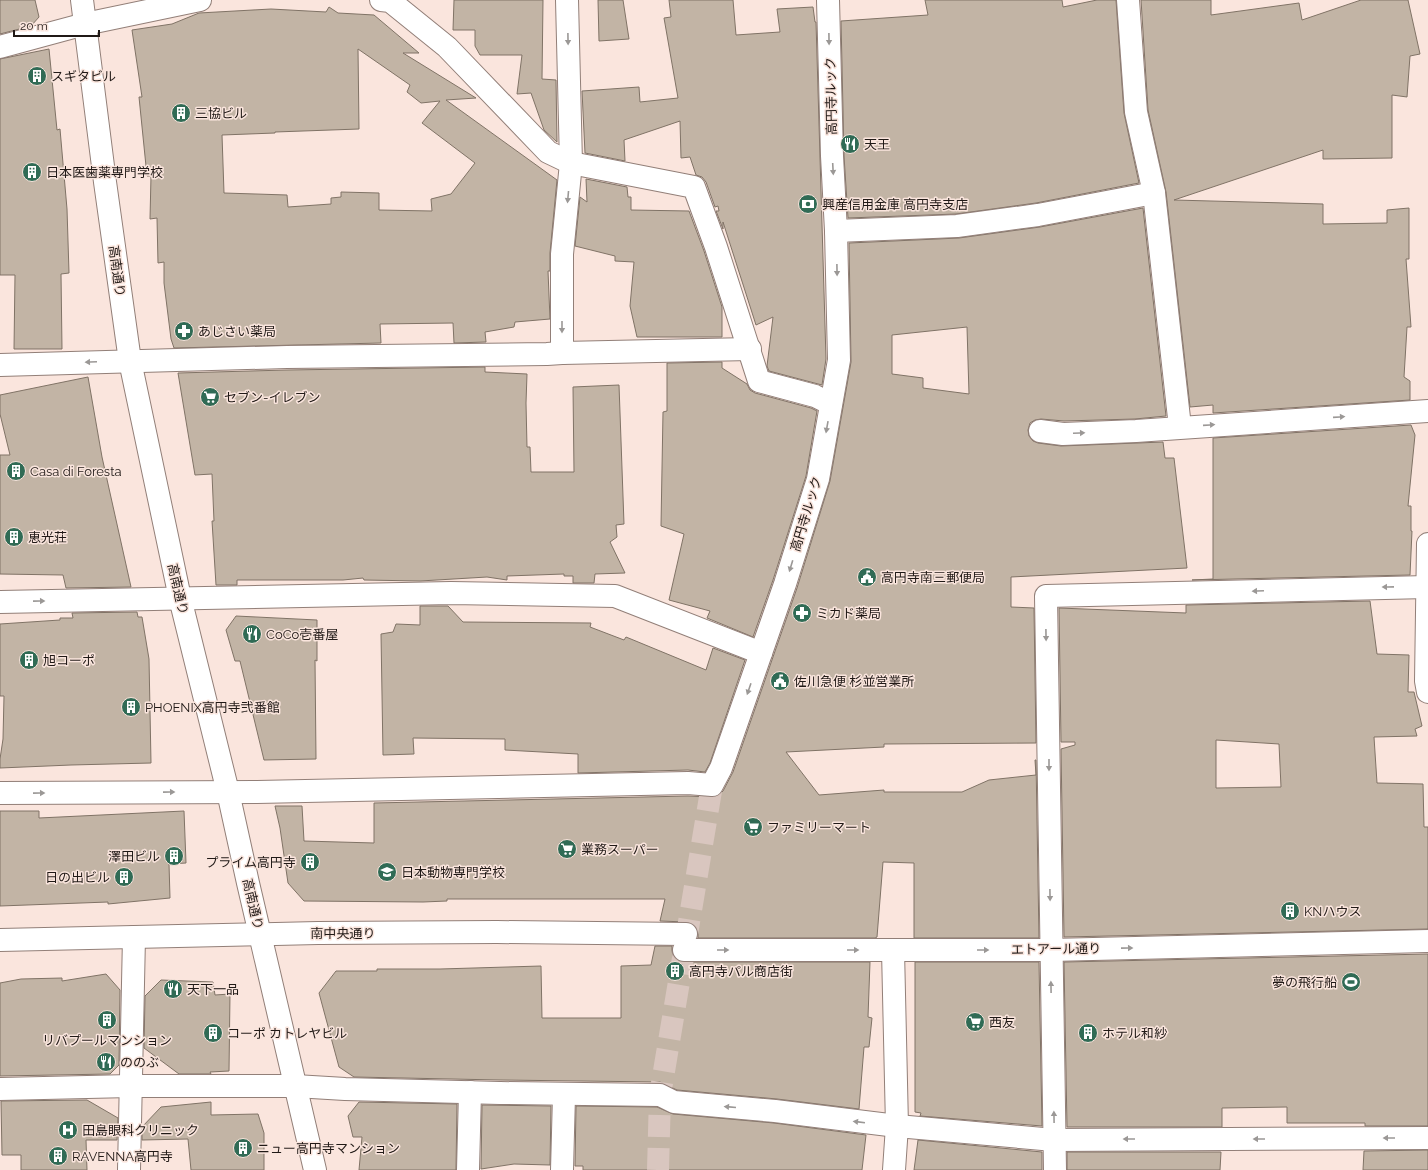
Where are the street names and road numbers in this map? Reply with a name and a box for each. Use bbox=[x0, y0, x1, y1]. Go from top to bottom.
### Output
street label: 高円寺ルック bbox=[823, 57, 839, 135]
street label: 高南通り bbox=[106, 244, 128, 298]
street label: 高円寺ルック bbox=[787, 475, 825, 553]
street label: 高南通り bbox=[165, 562, 191, 616]
street label: 高南通り bbox=[240, 877, 266, 931]
street label: 南中央通り bbox=[310, 926, 376, 941]
street label: エトアール通り bbox=[1011, 941, 1101, 957]

